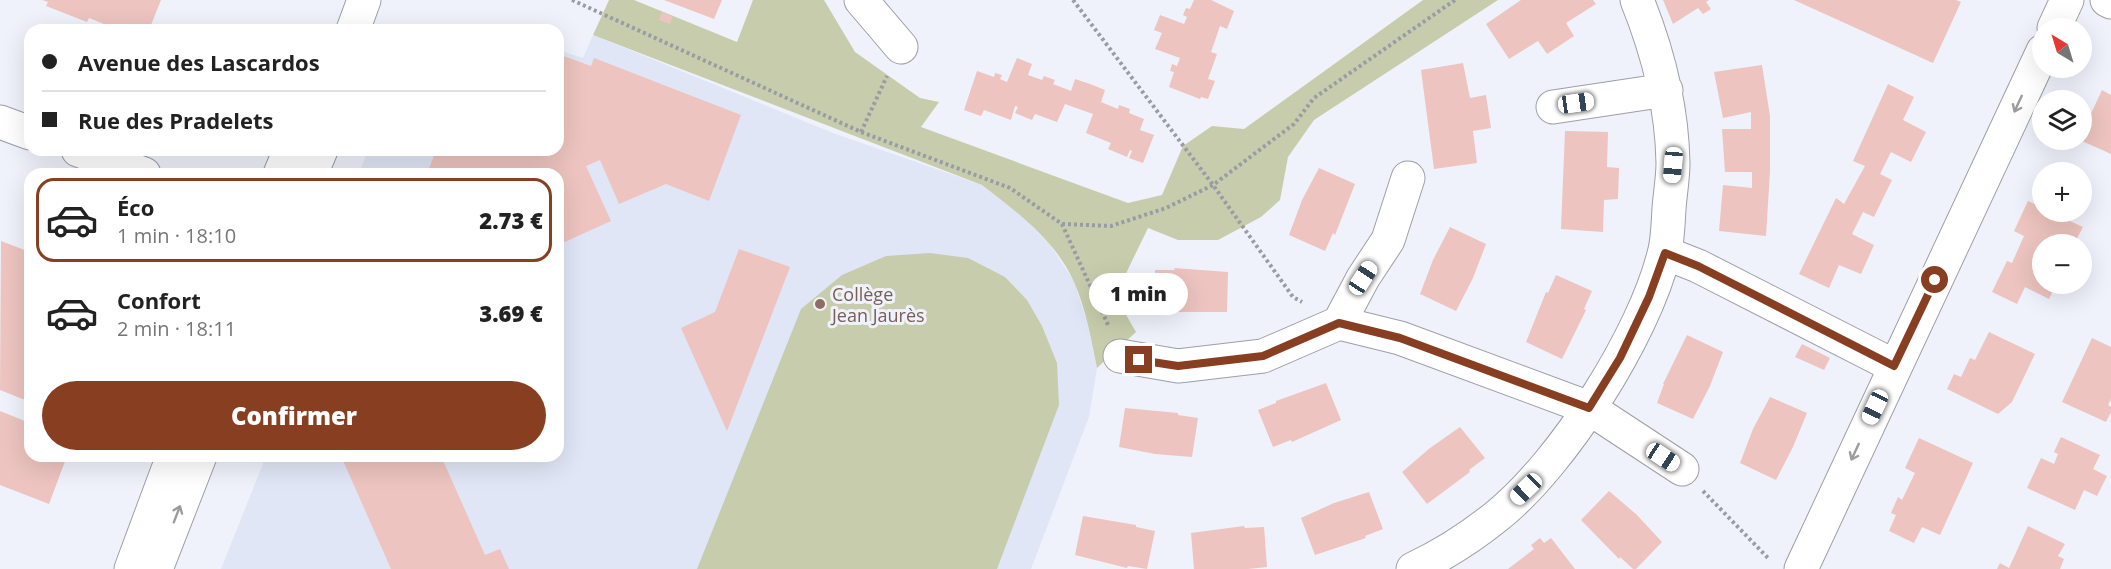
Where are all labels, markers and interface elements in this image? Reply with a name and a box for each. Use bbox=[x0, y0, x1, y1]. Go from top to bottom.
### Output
north arrow bbox=[2032, 18, 2092, 78]
map controls bbox=[2032, 18, 2092, 294]
text: Avenue des Lascardos bbox=[78, 47, 320, 77]
button: layers bbox=[2032, 90, 2092, 150]
car bbox=[1557, 92, 1595, 114]
one-way arrow bbox=[2012, 95, 2024, 113]
text: Rue des Pradelets bbox=[78, 105, 273, 135]
car bbox=[1662, 146, 1684, 184]
button: + bbox=[2032, 162, 2092, 222]
text: Éco bbox=[117, 192, 154, 222]
icon: car bbox=[45, 193, 99, 247]
text: 2.73 € bbox=[479, 205, 543, 235]
text: 1 min · 18:10 bbox=[117, 222, 236, 249]
button: − bbox=[2032, 234, 2092, 294]
car bbox=[1346, 258, 1380, 298]
route start bbox=[1921, 266, 1948, 293]
callout: 1 min bbox=[1090, 273, 1188, 315]
text: 1 min bbox=[1110, 280, 1167, 307]
place label: Collège Jean Jaurès bbox=[830, 282, 925, 327]
text: Confort bbox=[117, 285, 201, 315]
icon: car bbox=[45, 286, 99, 340]
marker: Collège Jean Jaurès bbox=[813, 297, 827, 311]
text: 3.69 € bbox=[479, 298, 543, 328]
text: 2 min · 18:11 bbox=[117, 315, 236, 342]
route end bbox=[1125, 346, 1152, 373]
button: Confirmer bbox=[42, 381, 546, 450]
car bbox=[1859, 387, 1891, 427]
car bbox=[1643, 440, 1683, 474]
one-way arrow bbox=[1848, 442, 1860, 460]
car bbox=[1507, 470, 1545, 508]
one-way arrow bbox=[172, 506, 183, 524]

